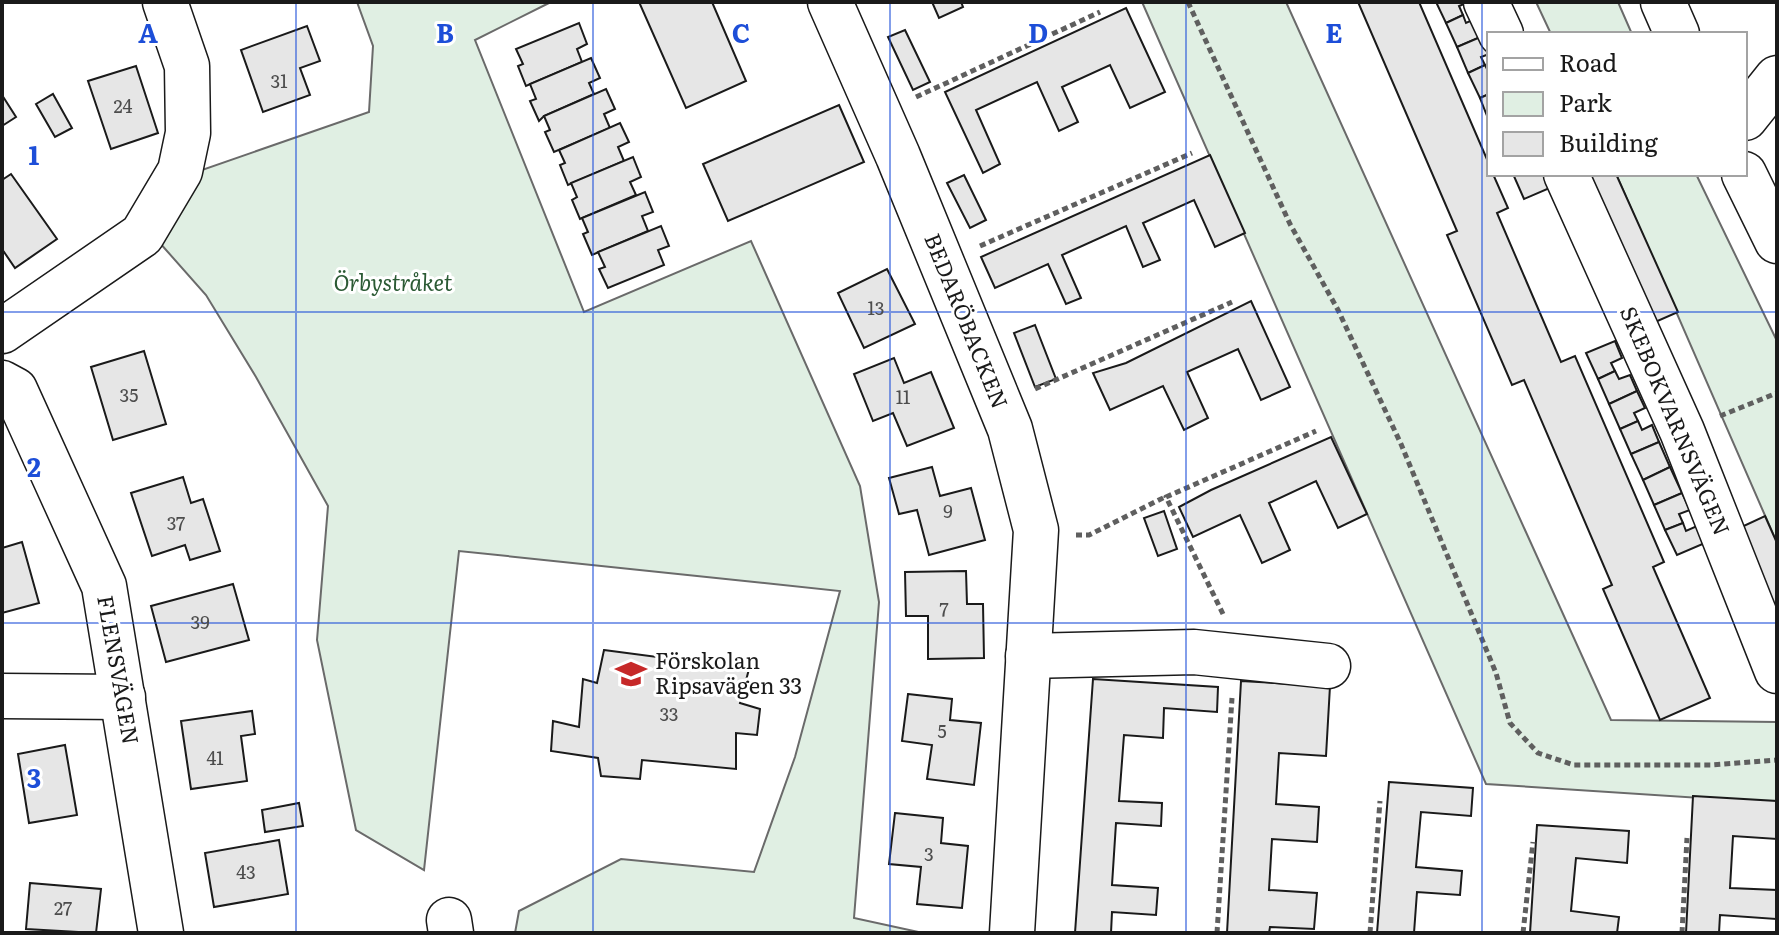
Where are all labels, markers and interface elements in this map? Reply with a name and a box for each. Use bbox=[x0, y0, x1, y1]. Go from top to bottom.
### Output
text: A bbox=[138, 12, 158, 51]
text: B bbox=[436, 12, 454, 51]
text: C bbox=[732, 12, 750, 51]
text: D bbox=[1028, 12, 1048, 51]
text: E bbox=[1325, 12, 1343, 51]
legend bbox=[1487, 32, 1747, 176]
text: Road bbox=[1559, 44, 1618, 79]
house number: 31 bbox=[270, 67, 288, 94]
text: Park bbox=[1559, 84, 1612, 119]
house number: 24 bbox=[113, 92, 133, 119]
text: Building bbox=[1559, 124, 1658, 159]
text: 1 bbox=[29, 134, 40, 173]
street label: BEDARÖBACKEN bbox=[917, 228, 1018, 413]
park label: Örbystråket bbox=[333, 265, 453, 298]
house number: 13 bbox=[867, 294, 885, 321]
street label: SKEBOKVARNSVÄGEN bbox=[1613, 301, 1740, 540]
house number: 35 bbox=[120, 381, 138, 408]
house number: 11 bbox=[896, 383, 910, 410]
text: 2 bbox=[27, 446, 41, 485]
house number: 9 bbox=[943, 497, 953, 524]
house number: 37 bbox=[167, 509, 185, 536]
street label: FLENSVÄGEN bbox=[90, 593, 149, 747]
house number: 7 bbox=[939, 595, 949, 622]
house number: 39 bbox=[190, 608, 210, 635]
place label: Förskolan Ripsavägen 33 bbox=[655, 643, 802, 701]
school or university icon: Förskolan Ripsavägen 33 bbox=[614, 657, 648, 691]
house number: 33 bbox=[660, 700, 678, 727]
house number: 5 bbox=[937, 717, 947, 744]
house number: 41 bbox=[206, 744, 224, 771]
text: 3 bbox=[27, 757, 41, 796]
house number: 3 bbox=[924, 840, 934, 867]
house number: 43 bbox=[236, 858, 256, 885]
house number: 27 bbox=[54, 894, 72, 921]

